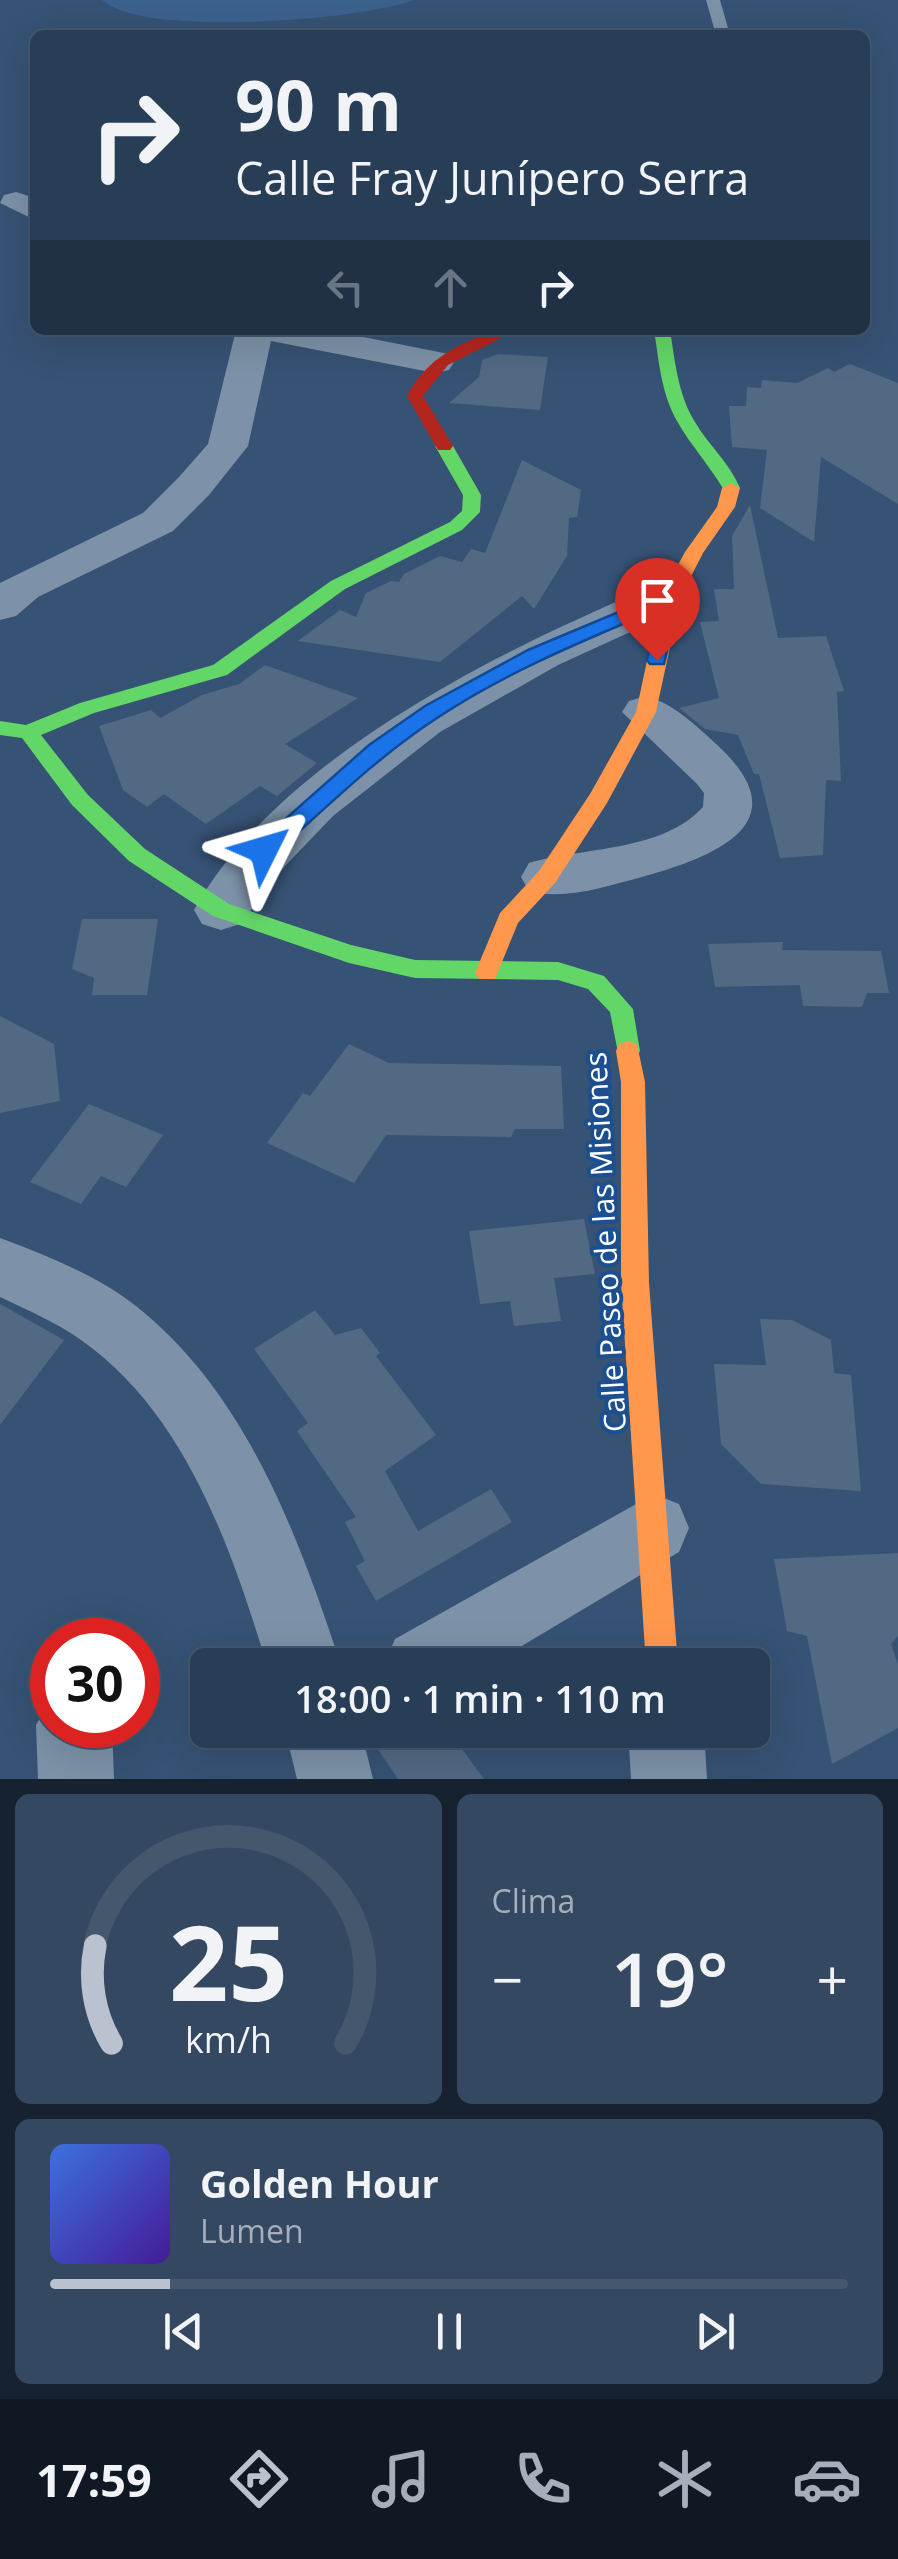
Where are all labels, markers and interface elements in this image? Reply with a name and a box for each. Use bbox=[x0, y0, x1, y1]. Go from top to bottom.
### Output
text: 90 m bbox=[235, 56, 402, 152]
icon: right bbox=[70, 70, 200, 200]
text: Calle Fray Junípero Serra bbox=[235, 147, 749, 208]
icon: left bbox=[318, 260, 373, 315]
icon: ahead bbox=[423, 260, 478, 315]
icon: right bbox=[528, 260, 583, 315]
pin bbox=[615, 558, 700, 661]
icon: arrive bbox=[630, 573, 685, 628]
position arrow bbox=[212, 798, 316, 902]
street label: Calle Paseo de las Misiones bbox=[574, 1051, 635, 1433]
speed limit sign: 30 bbox=[30, 1618, 160, 1748]
text: 18:00 · 1 min · 110 m bbox=[294, 1672, 666, 1724]
text: Clima bbox=[492, 1879, 575, 1922]
text: 25 bbox=[169, 1890, 288, 2031]
text: 19° bbox=[611, 1927, 729, 2029]
text: − bbox=[492, 1941, 523, 2016]
text: + bbox=[817, 1941, 848, 2016]
text: km/h bbox=[185, 2015, 272, 2063]
text: Golden Hour bbox=[200, 2157, 439, 2209]
text: Lumen bbox=[200, 2209, 304, 2252]
icon: previous bbox=[156, 2304, 211, 2359]
icon: pause bbox=[422, 2304, 477, 2359]
icon: next bbox=[688, 2304, 743, 2359]
icon: directions bbox=[224, 2444, 294, 2514]
icon: music bbox=[366, 2444, 436, 2514]
icon: phone bbox=[508, 2444, 578, 2514]
icon: climate bbox=[650, 2444, 720, 2514]
icon: car bbox=[792, 2444, 862, 2514]
text: 17:59 bbox=[36, 2449, 152, 2510]

